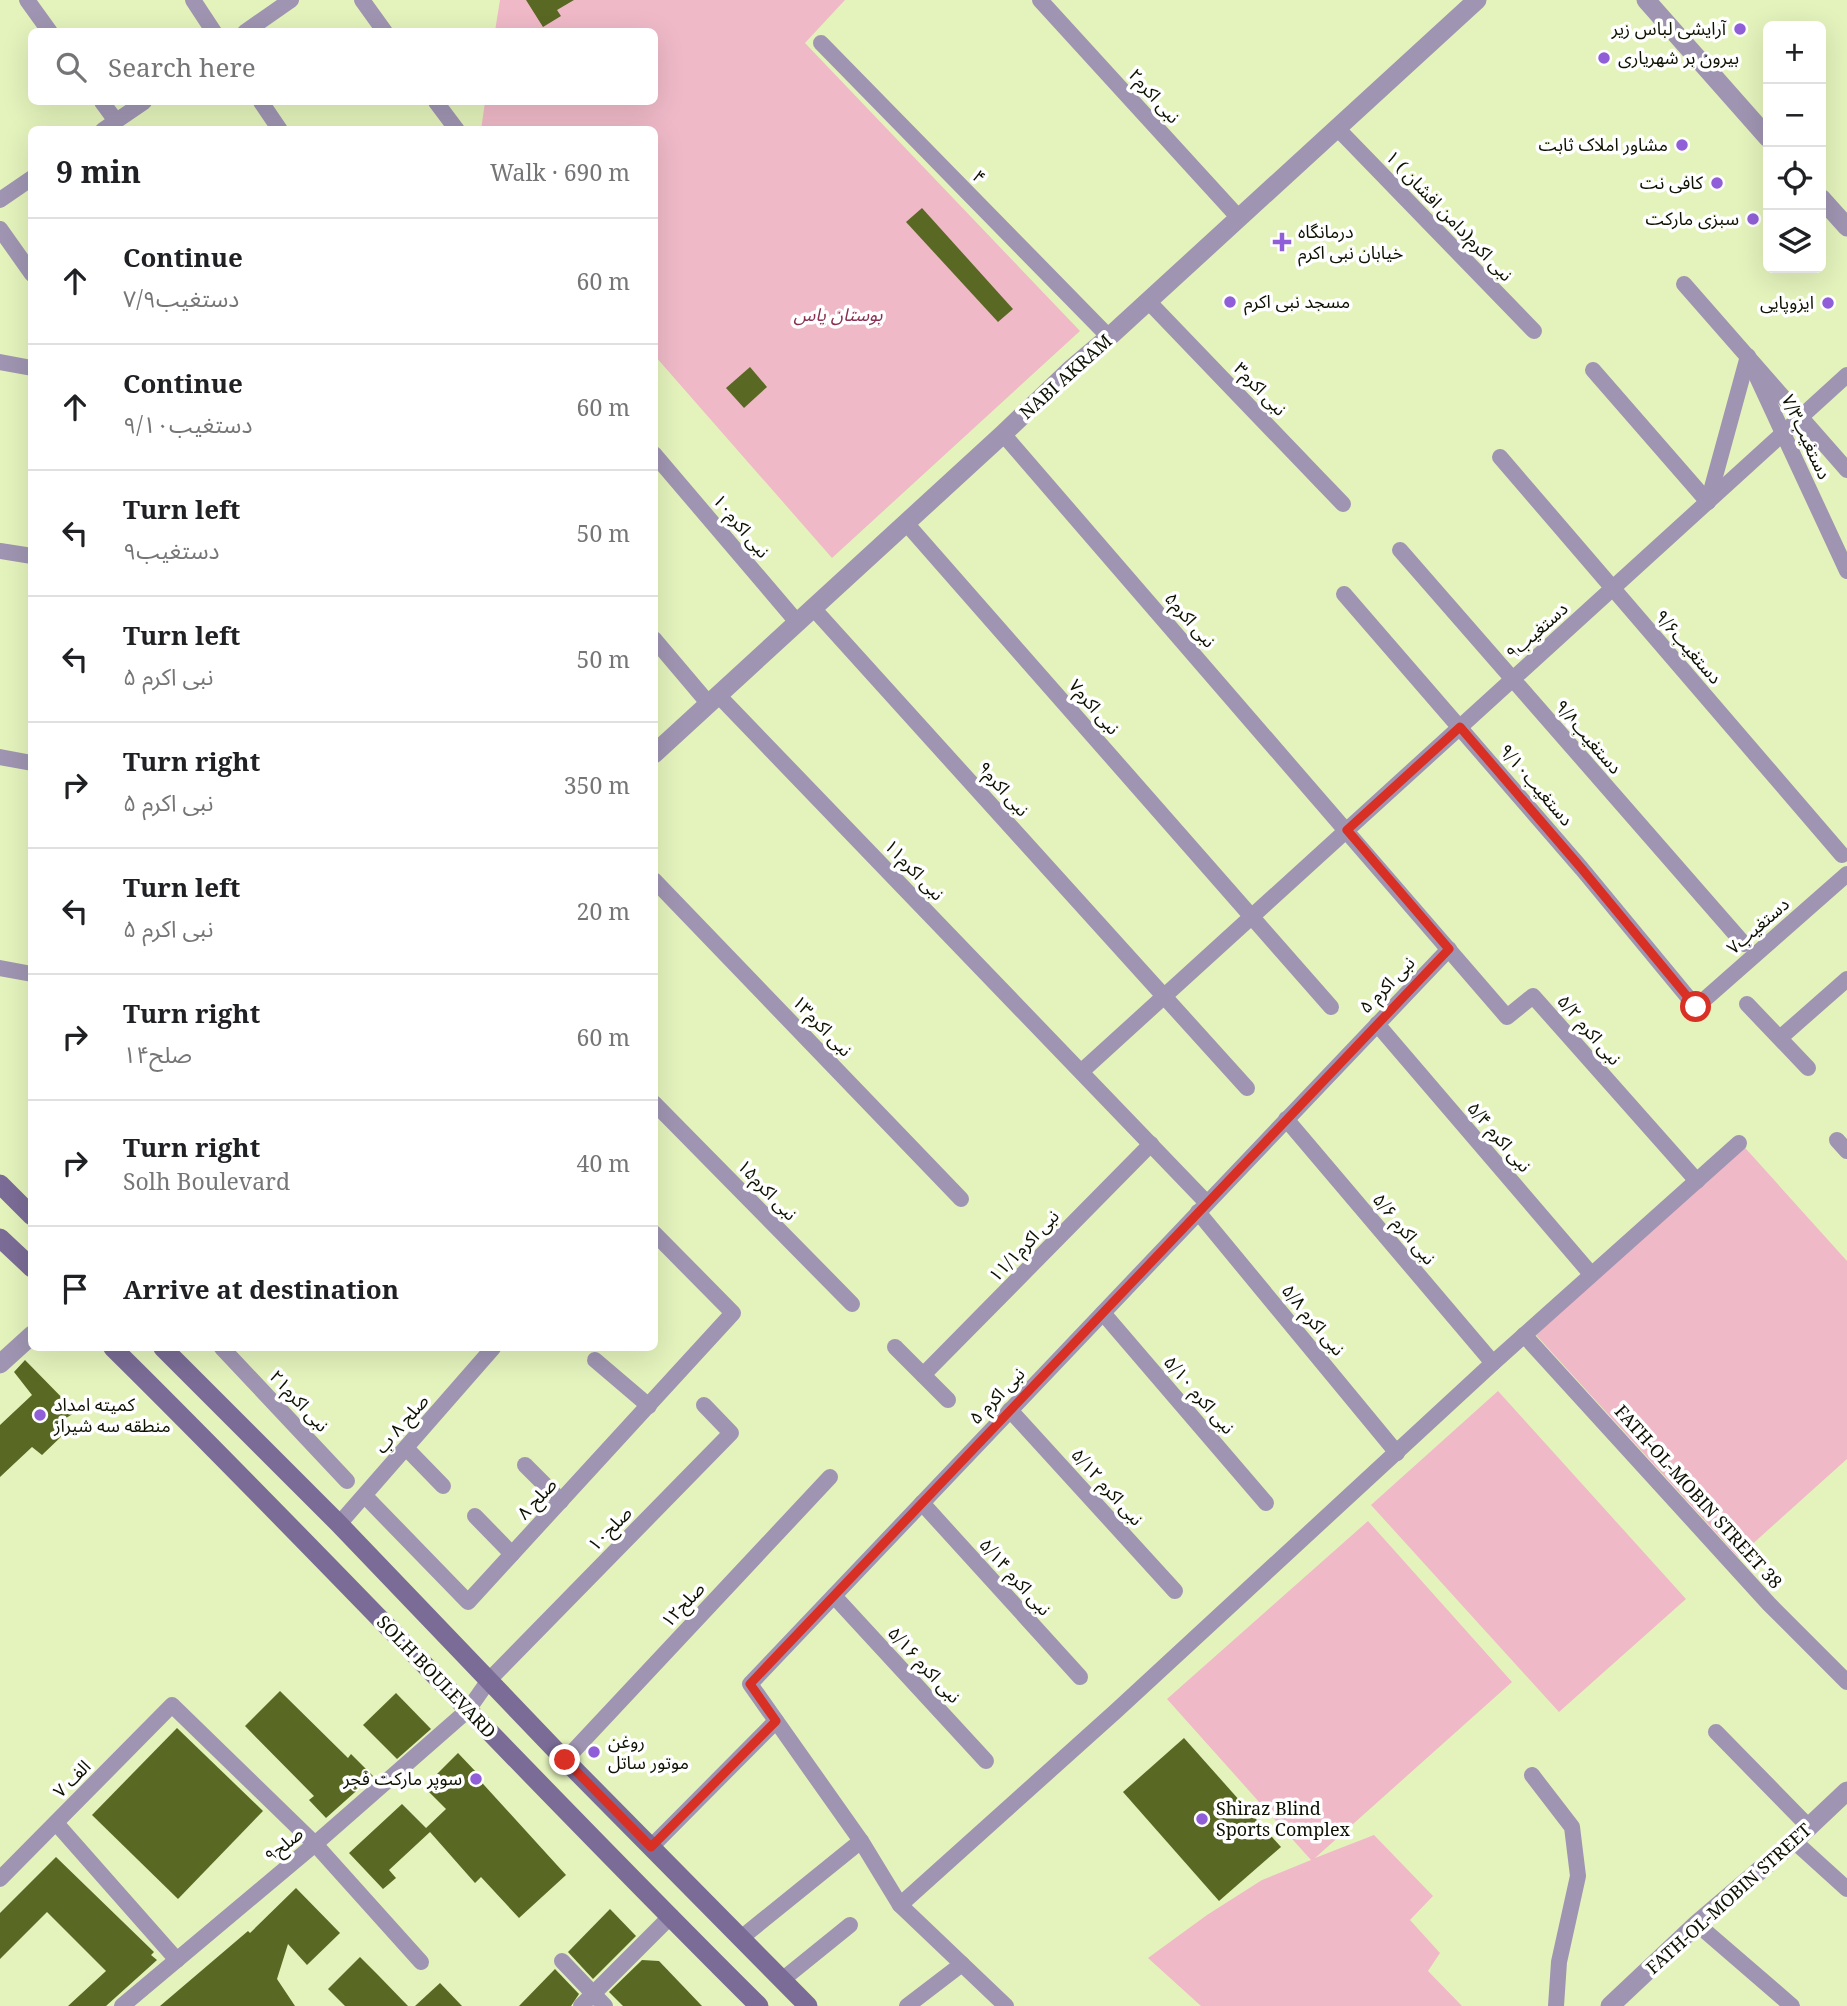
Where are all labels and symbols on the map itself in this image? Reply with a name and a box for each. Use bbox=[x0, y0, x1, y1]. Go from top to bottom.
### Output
place label: آرایشی لباس زیر bbox=[1611, 16, 1727, 40]
marker: آرایشی لباس زیر bbox=[1732, 21, 1748, 37]
place label: بیرون بر شهریاری bbox=[1618, 45, 1739, 69]
marker: بیرون بر شهریاری bbox=[1596, 50, 1612, 66]
street label: نبی اکرم۲ bbox=[1121, 63, 1186, 130]
place label: مشاور املاک ثابت bbox=[1539, 132, 1668, 156]
marker: مشاور املاک ثابت bbox=[1674, 137, 1690, 153]
street label: ۱ نبی اکرم(دامن افشان ) bbox=[1379, 145, 1519, 288]
street label: ۴ bbox=[968, 164, 992, 188]
place label: کافی نت bbox=[1640, 170, 1704, 194]
marker: کافی نت bbox=[1709, 175, 1725, 191]
place label: سبزی مارکت bbox=[1646, 206, 1739, 230]
marker: سبزی مارکت bbox=[1745, 211, 1761, 227]
place label: درمانگاه خیابان نبی اکرم bbox=[1298, 219, 1403, 267]
marker: درمانگاه خیابان نبی اکرم bbox=[1272, 232, 1292, 252]
place label: مسجد نبی اکرم bbox=[1244, 289, 1350, 316]
place label: ایزوپایی bbox=[1760, 290, 1814, 314]
marker: مسجد نبی اکرم bbox=[1222, 294, 1238, 310]
marker: ایزوپایی bbox=[1820, 295, 1836, 311]
park label: بوستان یاس bbox=[794, 302, 883, 326]
street label: NABI AKRAM bbox=[1014, 328, 1117, 424]
street label: نبی اکرم۳ bbox=[1227, 356, 1292, 422]
street label: دستغیب۷/۳ bbox=[1777, 390, 1837, 483]
street label: نبی اکرم۱۰ bbox=[706, 488, 776, 564]
street label: نبی اکرم۵ bbox=[1158, 587, 1221, 654]
street label: دستغیب۹ bbox=[1500, 596, 1572, 664]
street label: دستغیب۹/۶ bbox=[1650, 604, 1728, 689]
street label: نبی اکرم۷ bbox=[1062, 674, 1125, 741]
street label: دستغیب۹/۸ bbox=[1550, 694, 1628, 779]
street label: دستغیب۹/۱۰ bbox=[1494, 738, 1579, 830]
street label: نبی اکرم۹ bbox=[970, 756, 1035, 823]
street label: نبی اکرم۱۱ bbox=[877, 834, 950, 907]
street label: دستغیب۷ bbox=[1721, 891, 1794, 959]
street label: نبی اکرم ۵ bbox=[1353, 951, 1422, 1020]
street label: نبی اکرم ۵/۲ bbox=[1550, 989, 1627, 1072]
street label: نبی اکرم۱۳ bbox=[785, 990, 858, 1063]
route start bbox=[1680, 991, 1711, 1022]
street label: نبی اکرم ۵/۴ bbox=[1460, 1096, 1537, 1179]
street label: نبی اکرم۱۵ bbox=[730, 1154, 803, 1227]
street label: نبی اکرم ۵/۶ bbox=[1366, 1188, 1442, 1271]
street label: نبی اکرم۱۱/۱ bbox=[983, 1204, 1066, 1289]
street label: نبی اکرم ۵/۸ bbox=[1275, 1279, 1351, 1362]
street label: نبی اکرم ۵/۱۰ bbox=[1157, 1350, 1240, 1441]
street label: نبی اکرم ۵ bbox=[963, 1362, 1032, 1431]
street label: نبی اکرم۲۱ bbox=[263, 1364, 335, 1438]
street label: صلح ۸ ب bbox=[369, 1389, 435, 1459]
place label: کمیته امداد منطقه سه شیراز bbox=[53, 1392, 171, 1437]
street label: FATH-OL-MOBIN STREET 38 bbox=[1610, 1399, 1788, 1593]
marker: کمیته امداد منطقه سه شیراز bbox=[32, 1407, 48, 1423]
street label: نبی اکرم ۵/۱۲ bbox=[1064, 1442, 1149, 1532]
street label: ۸ صلح bbox=[511, 1472, 563, 1526]
street label: صلح۱۰ bbox=[582, 1501, 638, 1557]
street label: نبی اکرم ۵/۱۴ bbox=[972, 1532, 1057, 1622]
street label: صلح۱۲ bbox=[655, 1576, 711, 1634]
street label: SOLH BOULEVARD bbox=[372, 1610, 502, 1743]
street label: نبی اکرم ۵/۱۶ bbox=[881, 1621, 966, 1710]
place label: روغن موتور ساتل bbox=[608, 1729, 689, 1774]
route end bbox=[549, 1744, 580, 1775]
marker: روغن موتور ساتل bbox=[586, 1744, 602, 1760]
street label: ۷ الف bbox=[47, 1754, 95, 1802]
place label: سوپر مارکت فجر bbox=[342, 1766, 462, 1790]
marker: سوپر مارکت فجر bbox=[468, 1771, 484, 1787]
place label: Shiraz Blind Sports Complex bbox=[1216, 1796, 1351, 1841]
marker: Shiraz Blind Sports Complex bbox=[1194, 1811, 1210, 1827]
street label: FATH-OL-MOBIN STREET bbox=[1640, 1817, 1816, 1979]
street label: صلح۹ bbox=[259, 1821, 309, 1869]

